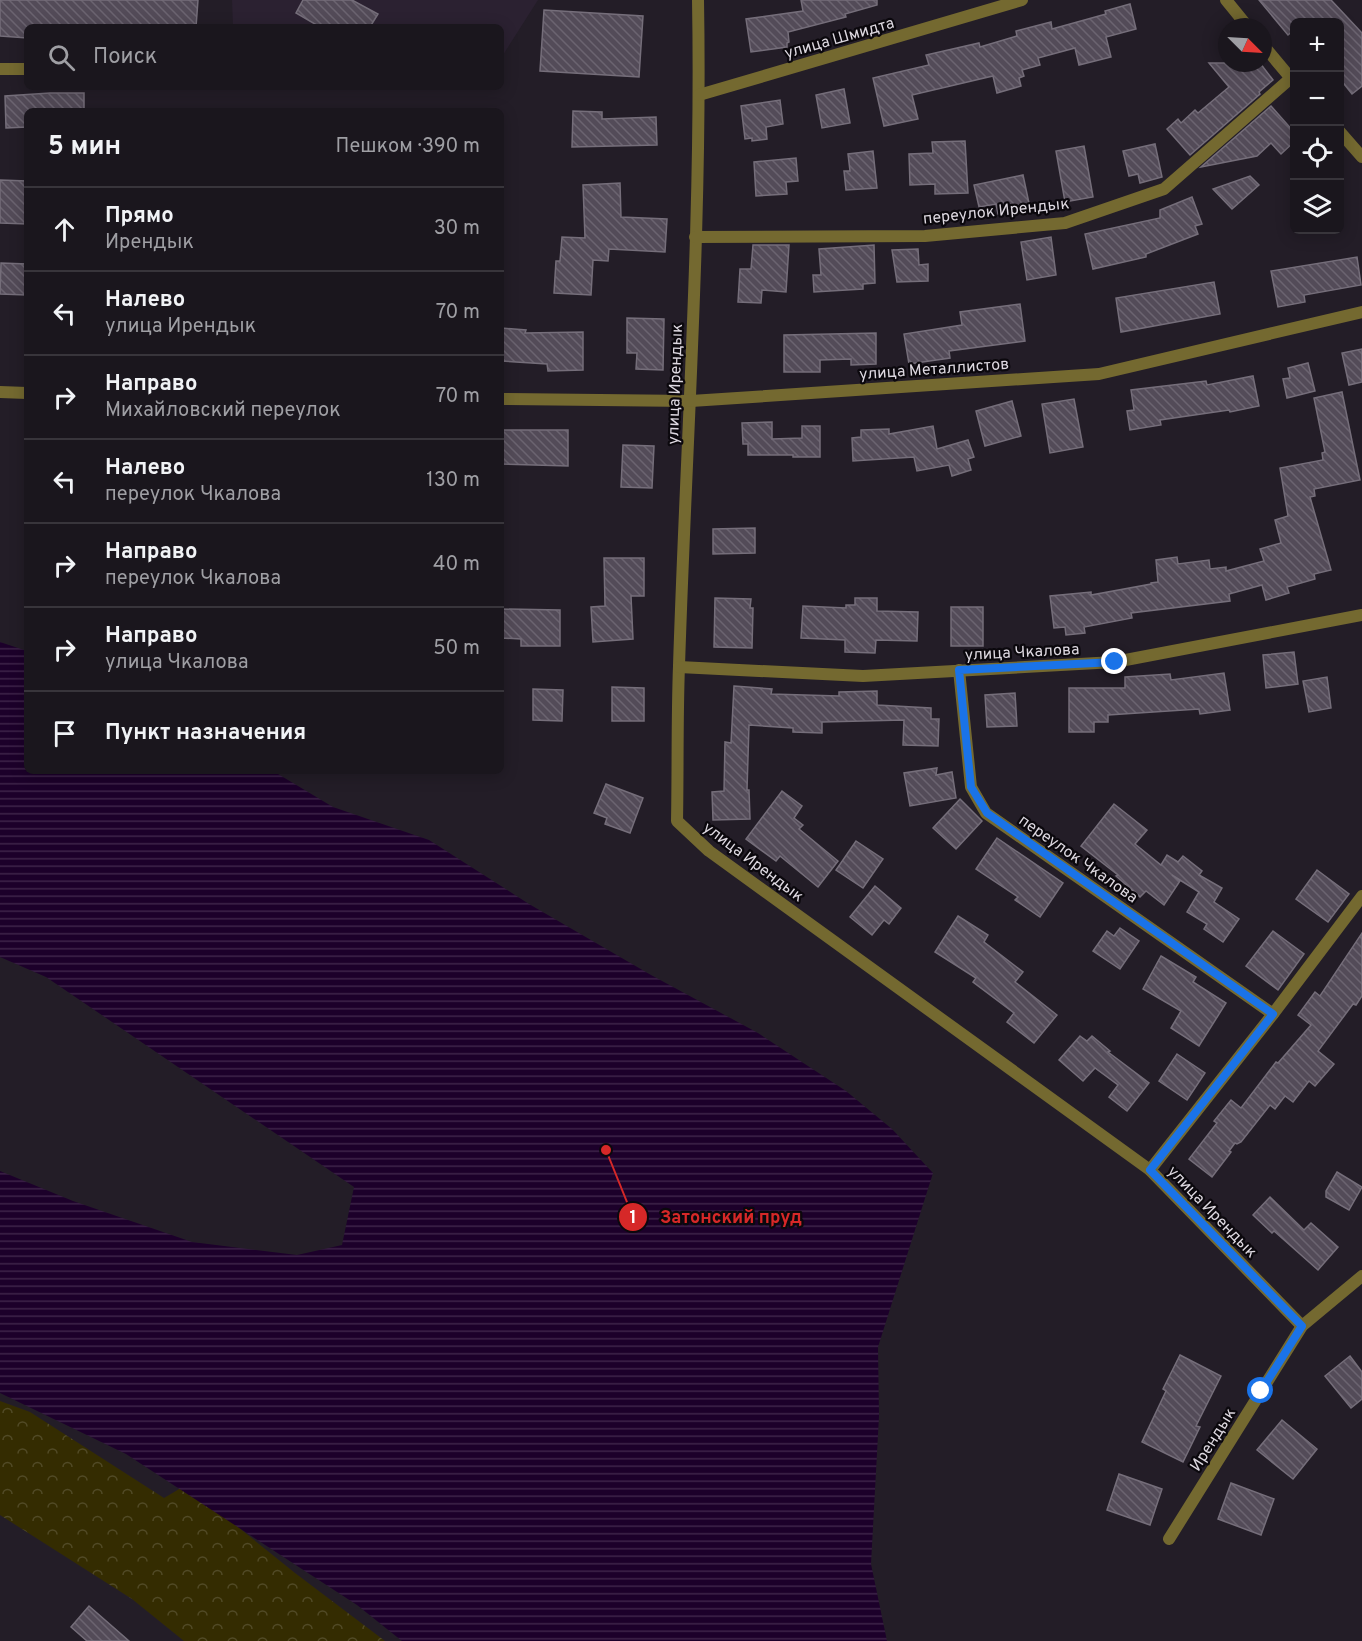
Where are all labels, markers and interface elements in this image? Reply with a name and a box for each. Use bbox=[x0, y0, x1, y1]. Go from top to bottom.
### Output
street label: улица Шмидта bbox=[782, 14, 897, 64]
north arrow bbox=[1218, 18, 1272, 72]
map controls bbox=[1290, 18, 1344, 234]
button: + bbox=[1290, 18, 1344, 72]
search box bbox=[24, 24, 504, 90]
icon: search bbox=[45, 41, 78, 74]
text: Поиск bbox=[93, 44, 157, 71]
button: − bbox=[1290, 72, 1344, 126]
button: locate bbox=[1290, 126, 1344, 180]
text: 5 мин bbox=[48, 131, 121, 164]
text: Пешком · 390 m bbox=[336, 134, 480, 160]
button: layers bbox=[1290, 180, 1344, 234]
street label: переулок Ирендык bbox=[922, 194, 1070, 230]
text: Прямо bbox=[105, 203, 174, 230]
icon: ahead bbox=[48, 213, 81, 246]
text: 30 m bbox=[434, 216, 480, 242]
text: Ирендык bbox=[105, 230, 194, 256]
text: Налево bbox=[105, 287, 185, 314]
icon: left bbox=[48, 297, 81, 330]
text: 70 m bbox=[436, 300, 480, 326]
text: улица Ирендык bbox=[105, 314, 256, 340]
street label: улица Ирендык bbox=[664, 323, 688, 445]
street label: улица Металлистов bbox=[859, 355, 1010, 385]
text: Направо bbox=[105, 371, 197, 398]
icon: right bbox=[48, 381, 81, 414]
text: 70 m bbox=[436, 384, 480, 410]
text: Михайловский переулок bbox=[105, 398, 341, 424]
text: Налево bbox=[105, 455, 185, 482]
icon: left bbox=[48, 465, 81, 498]
text: 130 m bbox=[426, 468, 480, 494]
text: переулок Чкалова bbox=[105, 482, 281, 508]
text: Направо bbox=[105, 539, 197, 566]
icon: right bbox=[48, 549, 81, 582]
text: 40 m bbox=[433, 552, 480, 578]
text: переулок Чкалова bbox=[105, 566, 281, 592]
text: Направо bbox=[105, 623, 197, 650]
icon: right bbox=[48, 633, 81, 666]
text: 50 m bbox=[433, 636, 480, 662]
street label: улица Чкалова bbox=[964, 640, 1080, 666]
route end bbox=[1101, 648, 1127, 674]
text: улица Чкалова bbox=[105, 650, 248, 676]
icon: arrive bbox=[48, 717, 81, 750]
text: Пункт назначения bbox=[105, 720, 306, 747]
street label: переулок Чкалова bbox=[1014, 811, 1141, 908]
street label: улица Ирендык bbox=[698, 818, 807, 907]
street label: улица Ирендык bbox=[1162, 1162, 1261, 1263]
callout: Затонский пруд bbox=[618, 1199, 814, 1235]
text: 1 bbox=[629, 1207, 637, 1230]
text: Затонский пруд bbox=[660, 1207, 802, 1230]
route start bbox=[1247, 1377, 1273, 1403]
street label: Ирендык bbox=[1186, 1405, 1241, 1476]

